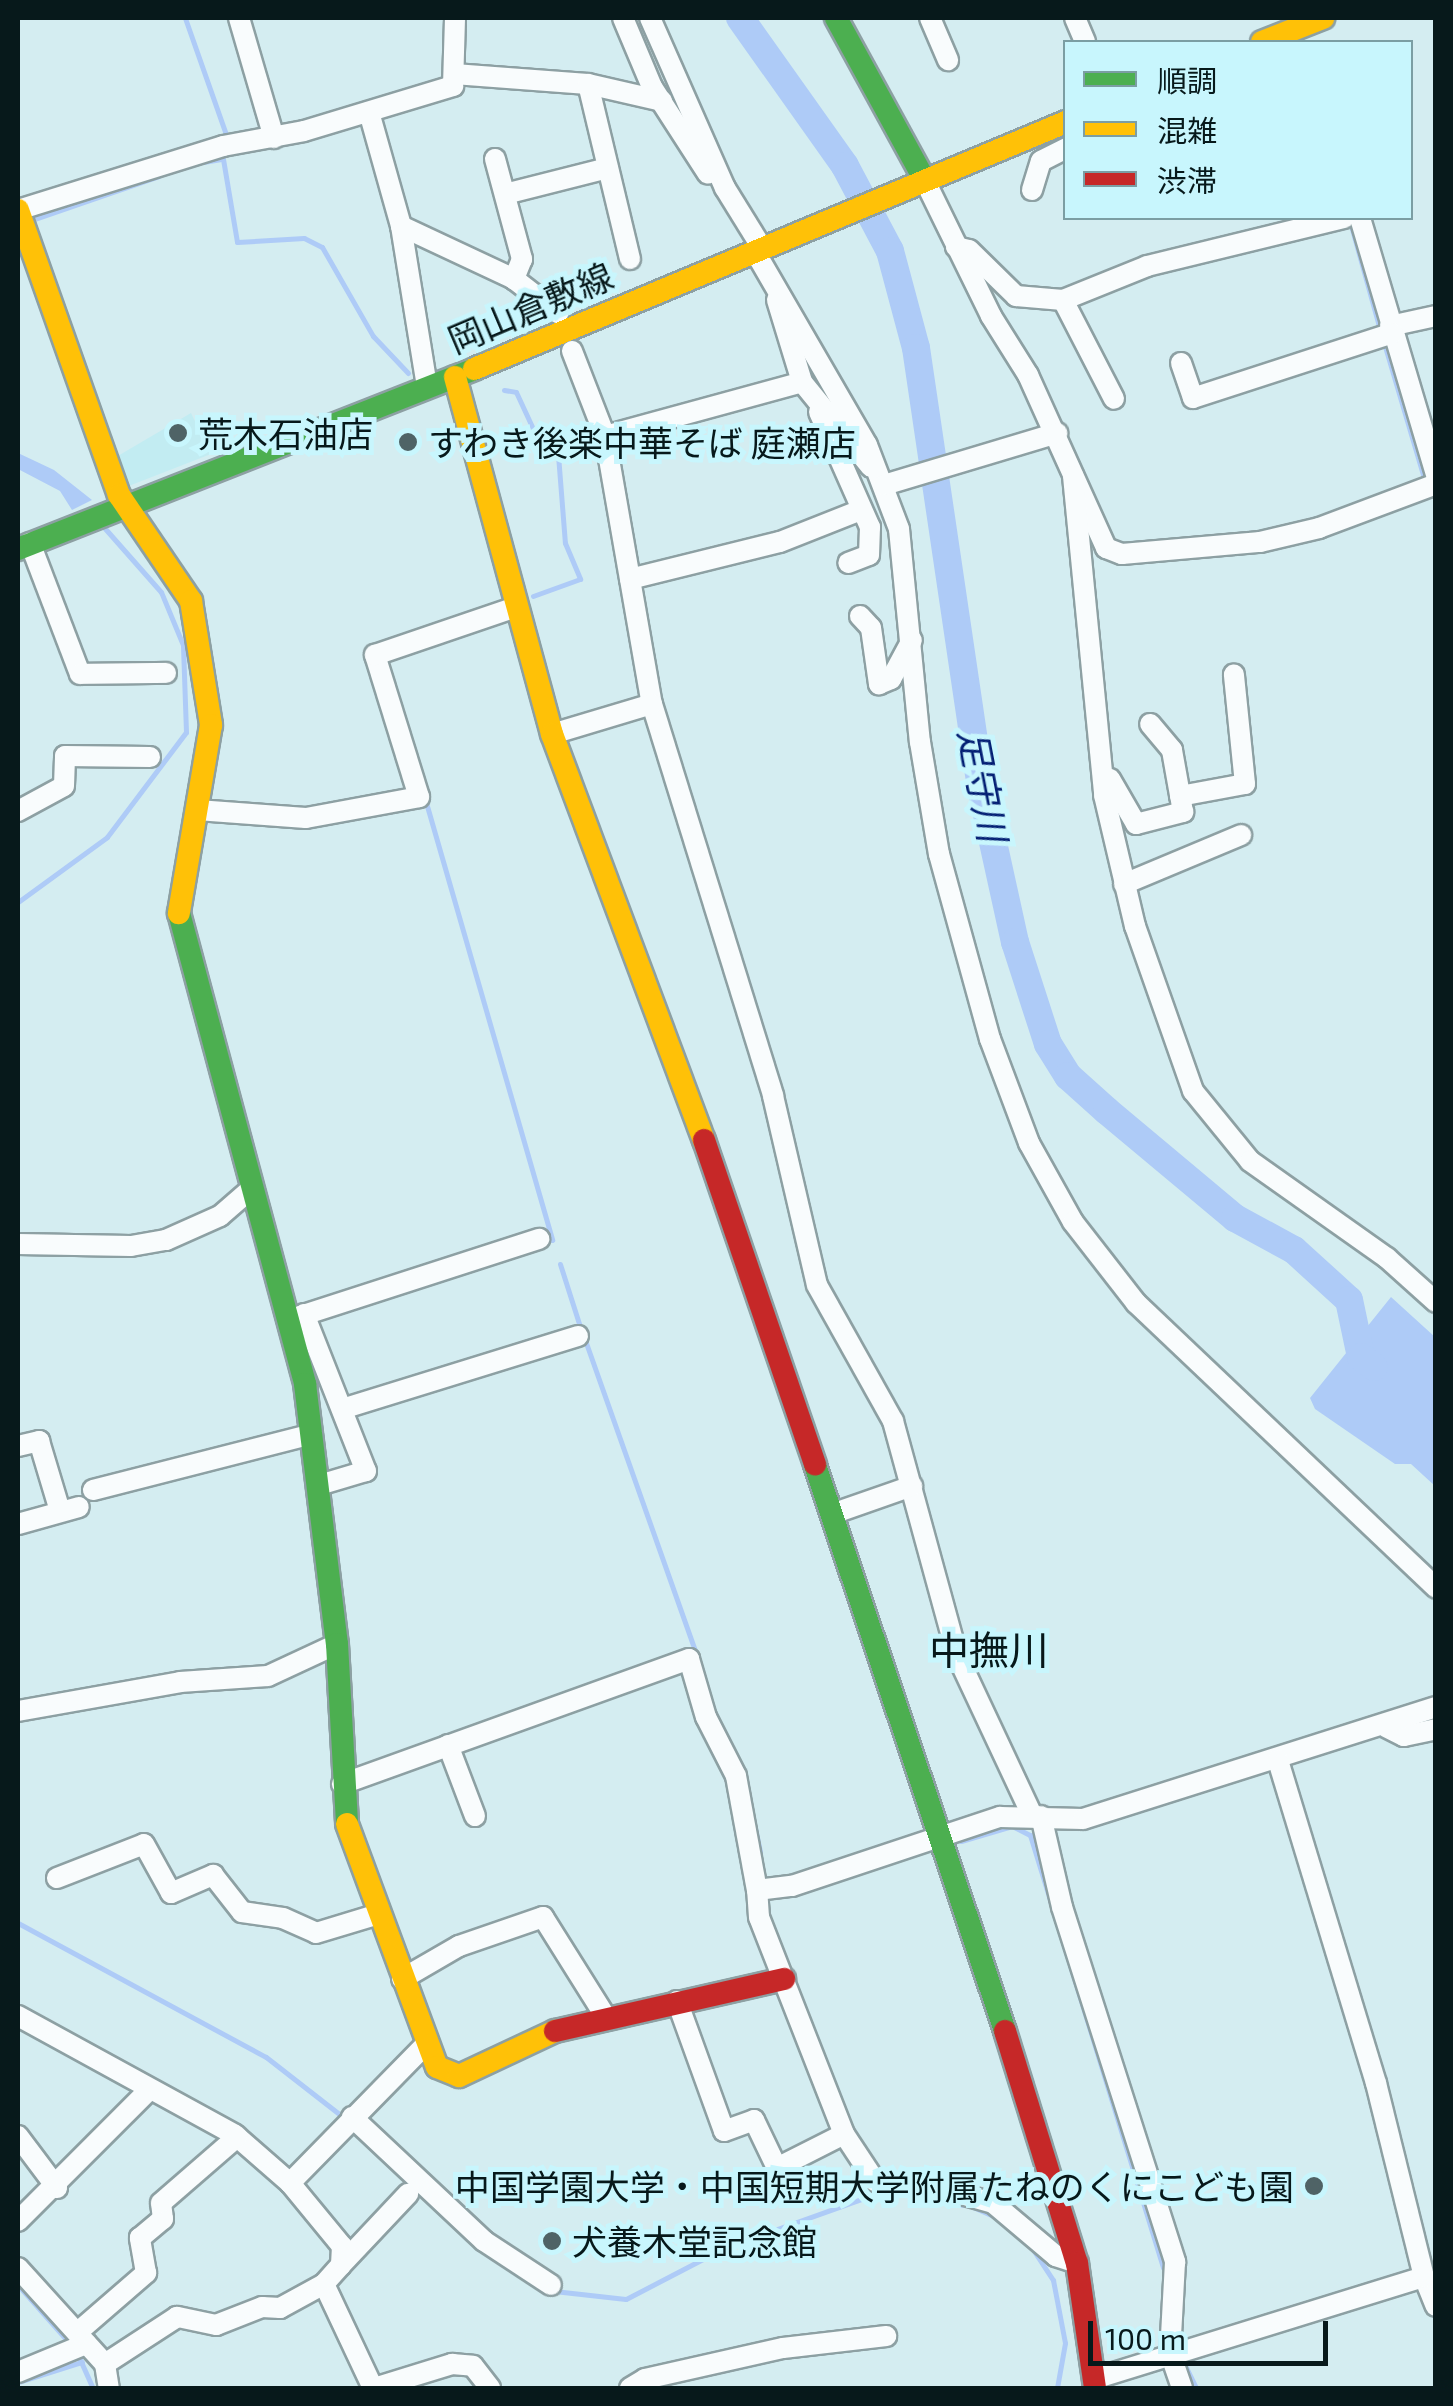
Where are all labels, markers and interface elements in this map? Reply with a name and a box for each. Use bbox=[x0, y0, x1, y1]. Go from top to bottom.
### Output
legend bbox=[1063, 40, 1413, 220]
text: 順調 bbox=[1157, 62, 1217, 98]
text: 混雑 bbox=[1157, 112, 1217, 148]
text: 渋滞 bbox=[1157, 162, 1217, 198]
street label: 岡山倉敷線 bbox=[441, 253, 619, 361]
place label: 荒木石油店 bbox=[198, 412, 373, 454]
place label: すわき後楽中華そば 庭瀬店 bbox=[428, 421, 856, 463]
marker: 荒木石油店 bbox=[167, 422, 189, 444]
marker: すわき後楽中華そば 庭瀬店 bbox=[397, 431, 419, 453]
water label: 足守川 bbox=[950, 725, 1016, 845]
district label: 中撫川 bbox=[929, 1625, 1049, 1673]
place label: 中国学園大学・中国短期大学附属たねのくにこども園 bbox=[454, 2165, 1294, 2207]
marker: 中国学園大学・中国短期大学附属たねのくにこども園 bbox=[1303, 2175, 1325, 2197]
place label: 犬養木堂記念館 bbox=[572, 2220, 817, 2262]
marker: 犬養木堂記念館 bbox=[541, 2230, 563, 2252]
scale bar bbox=[1093, 2301, 1333, 2363]
text: 100 m bbox=[1105, 2320, 1186, 2356]

